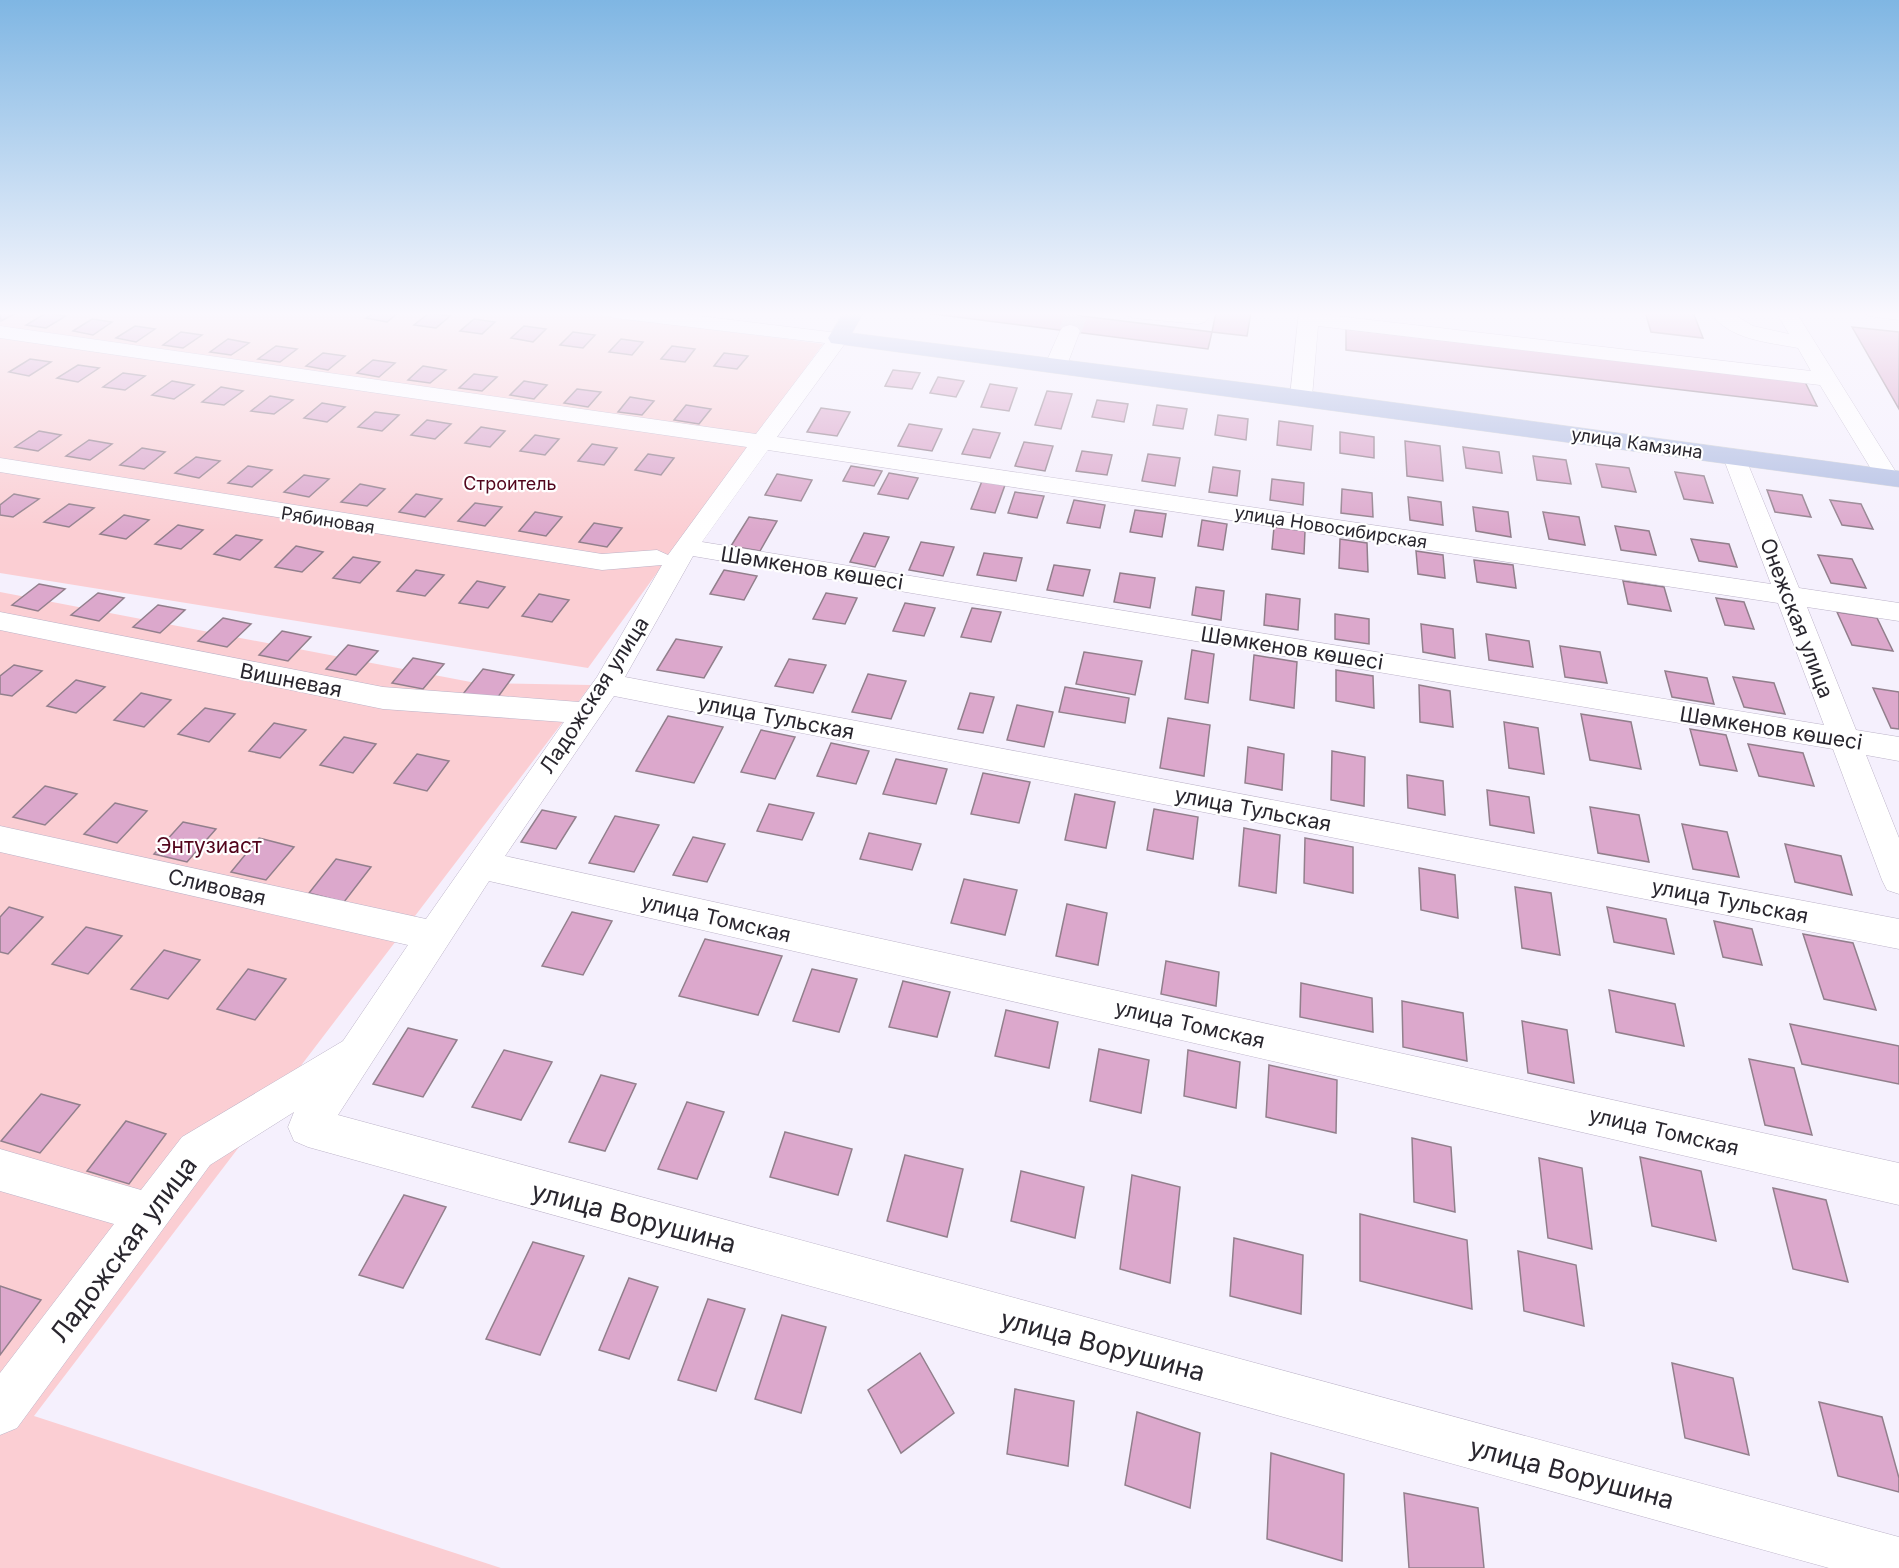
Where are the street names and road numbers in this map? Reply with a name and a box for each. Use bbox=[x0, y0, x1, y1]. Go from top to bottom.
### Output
street label: улица Камзина bbox=[1570, 423, 1704, 463]
street label: улица Новосибирская bbox=[1233, 501, 1429, 553]
street label: Рябиновая bbox=[280, 502, 376, 538]
street label: Онежская улица bbox=[1755, 535, 1839, 701]
street label: Шәмкенов көшесі bbox=[719, 541, 905, 595]
street label: Ладожская улица bbox=[534, 612, 654, 778]
street label: Шәмкенов көшесі bbox=[1199, 621, 1385, 675]
street label: Вишневая bbox=[238, 658, 344, 702]
street label: улица Тульская bbox=[695, 690, 857, 744]
street label: Шәмкенов көшесі bbox=[1678, 701, 1864, 755]
street label: улица Тульская bbox=[1172, 782, 1334, 836]
street label: Сливовая bbox=[166, 864, 268, 910]
street label: улица Тульская bbox=[1649, 874, 1811, 928]
street label: улица Томская bbox=[639, 889, 793, 947]
street label: улица Томская bbox=[1113, 995, 1267, 1053]
street label: улица Томская bbox=[1587, 1102, 1741, 1160]
street label: Ладожская улица bbox=[43, 1150, 203, 1348]
street label: улица Ворушина bbox=[528, 1175, 740, 1259]
street label: улица Ворушина bbox=[997, 1303, 1209, 1387]
street label: улица Ворушина bbox=[1466, 1431, 1678, 1515]

